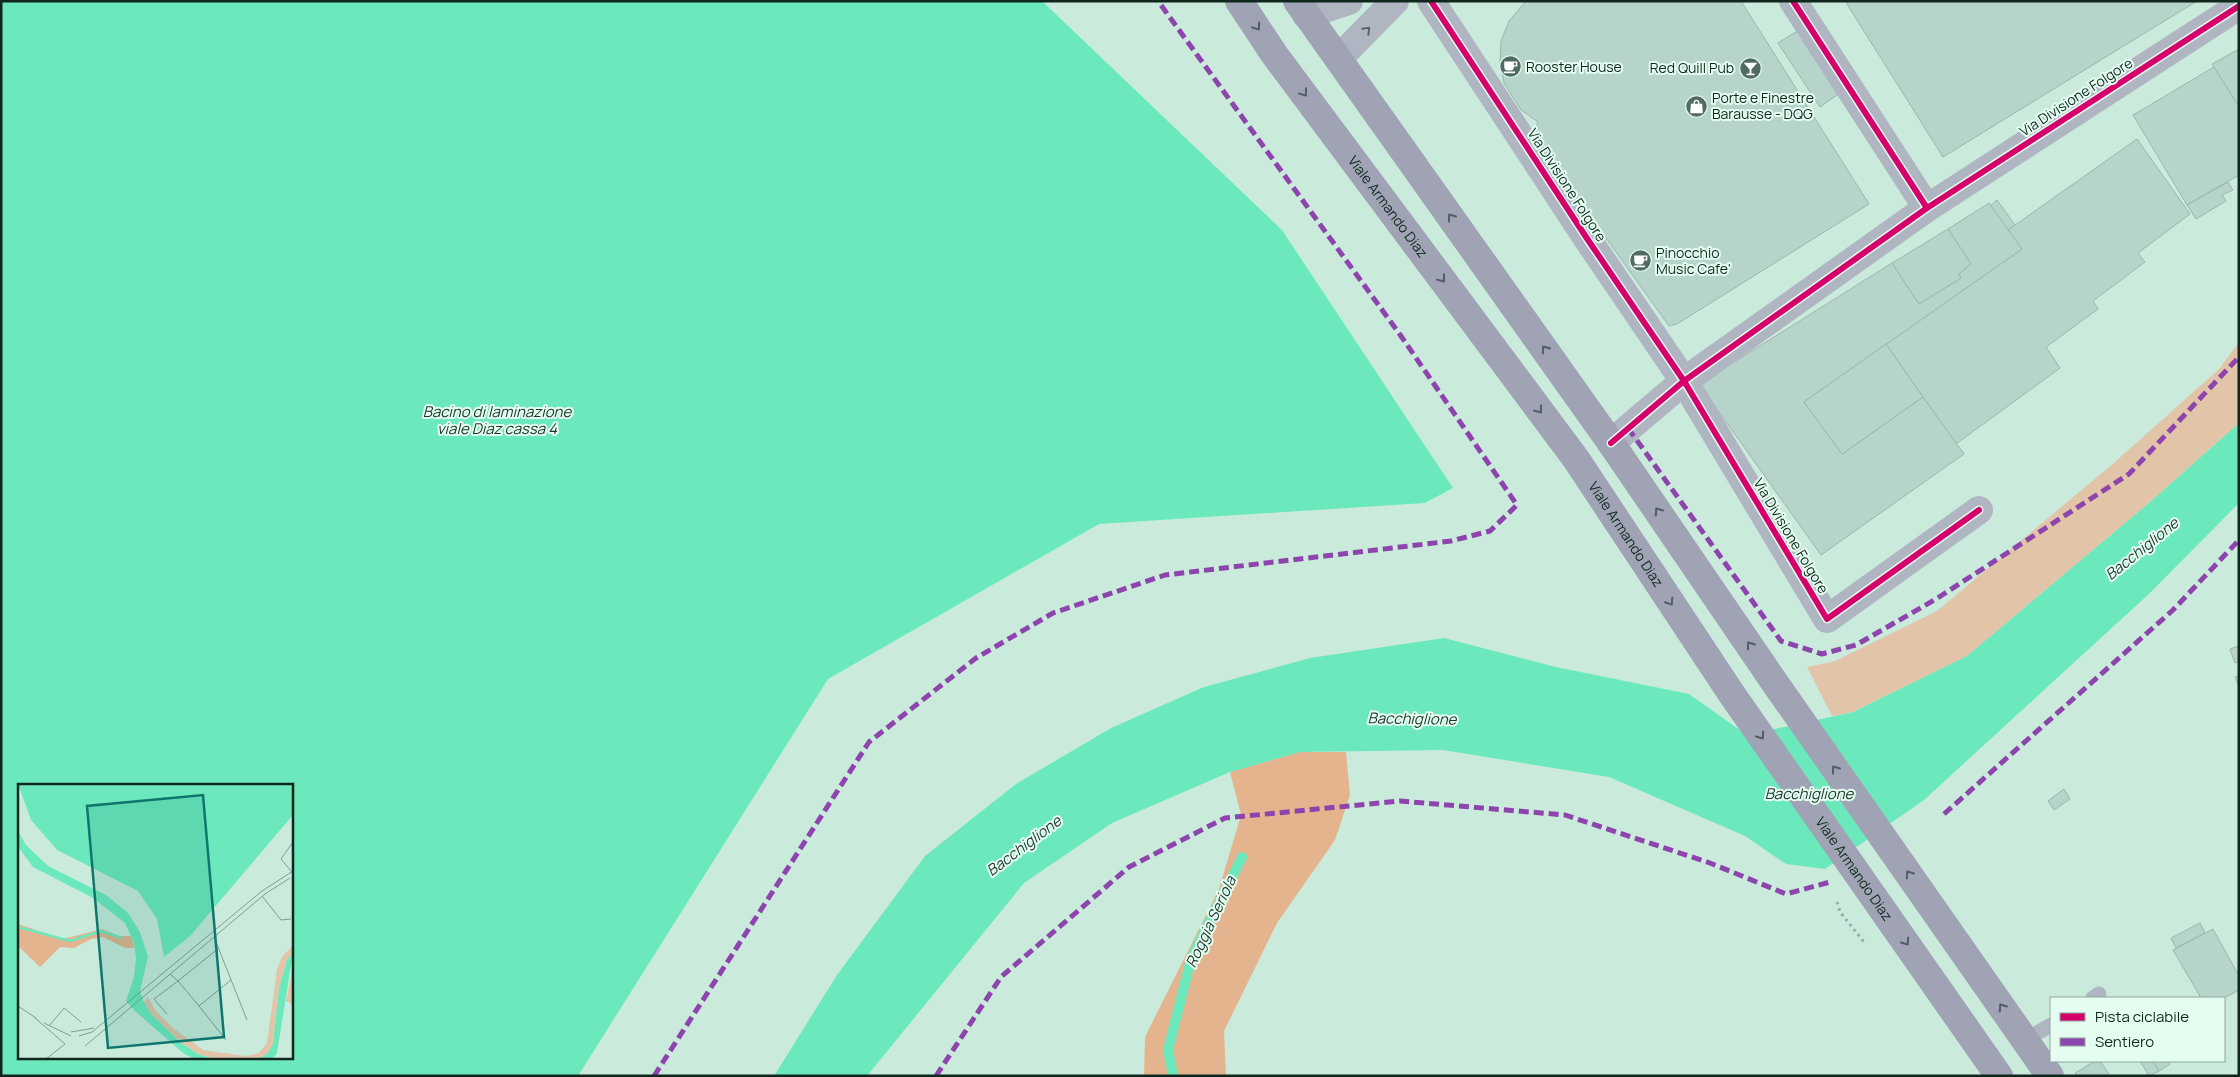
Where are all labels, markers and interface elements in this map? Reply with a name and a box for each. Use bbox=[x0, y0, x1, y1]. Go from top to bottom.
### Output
one-way arrow bbox=[1251, 22, 1260, 31]
one-way arrow bbox=[1361, 27, 1370, 36]
street label: Via Divisione Folgore bbox=[2016, 53, 2136, 140]
cafe icon: Rooster House bbox=[1498, 55, 1522, 79]
bar icon: Red Quill Pub bbox=[1738, 56, 1762, 80]
place label: Rooster House bbox=[1526, 57, 1622, 76]
place label: Red Quill Pub bbox=[1650, 58, 1734, 77]
one-way arrow bbox=[1298, 87, 1306, 96]
place label: Porte e Finestre Barausse - DQG bbox=[1712, 88, 1814, 123]
shop icon: Porte e Finestre Barausse - DQG bbox=[1684, 94, 1708, 118]
street label: Via Divisione Folgore bbox=[1524, 125, 1611, 245]
street label: Viale Armando Diaz bbox=[1344, 152, 1433, 261]
one-way arrow bbox=[1448, 213, 1457, 223]
place label: Pinocchio Music Cafe' bbox=[1656, 243, 1731, 278]
cafe icon: Pinocchio Music Cafe' bbox=[1628, 249, 1652, 273]
one-way arrow bbox=[1436, 273, 1445, 283]
one-way arrow bbox=[1542, 346, 1551, 355]
water label: Bacino di laminazione viale Diaz cassa 4 bbox=[423, 401, 572, 439]
one-way arrow bbox=[1533, 404, 1542, 414]
street label: Via Divisione Folgore bbox=[1749, 475, 1833, 597]
street label: Viale Armando Diaz bbox=[1584, 478, 1668, 590]
one-way arrow bbox=[1655, 507, 1664, 517]
water label: Bacchiglione bbox=[2101, 512, 2184, 585]
one-way arrow bbox=[1664, 596, 1673, 606]
one-way arrow bbox=[1747, 641, 1756, 651]
water label: Bacchiglione bbox=[1367, 707, 1458, 730]
one-way arrow bbox=[1755, 730, 1764, 740]
one-way arrow bbox=[1832, 765, 1841, 775]
water label: Bacchiglione bbox=[1765, 783, 1855, 804]
inset map bbox=[18, 784, 292, 1060]
water label: Bacchiglione bbox=[982, 810, 1066, 881]
street label: Viale Armando Diaz bbox=[1811, 813, 1897, 924]
one-way arrow bbox=[1906, 870, 1915, 880]
water label: Roggia Seriola bbox=[1180, 872, 1241, 971]
one-way arrow bbox=[1900, 936, 1908, 945]
legend bbox=[2050, 997, 2225, 1062]
one-way arrow bbox=[1999, 1003, 2008, 1013]
text: Pista ciclabile bbox=[2095, 1006, 2189, 1027]
text: Sentiero bbox=[2095, 1031, 2154, 1052]

